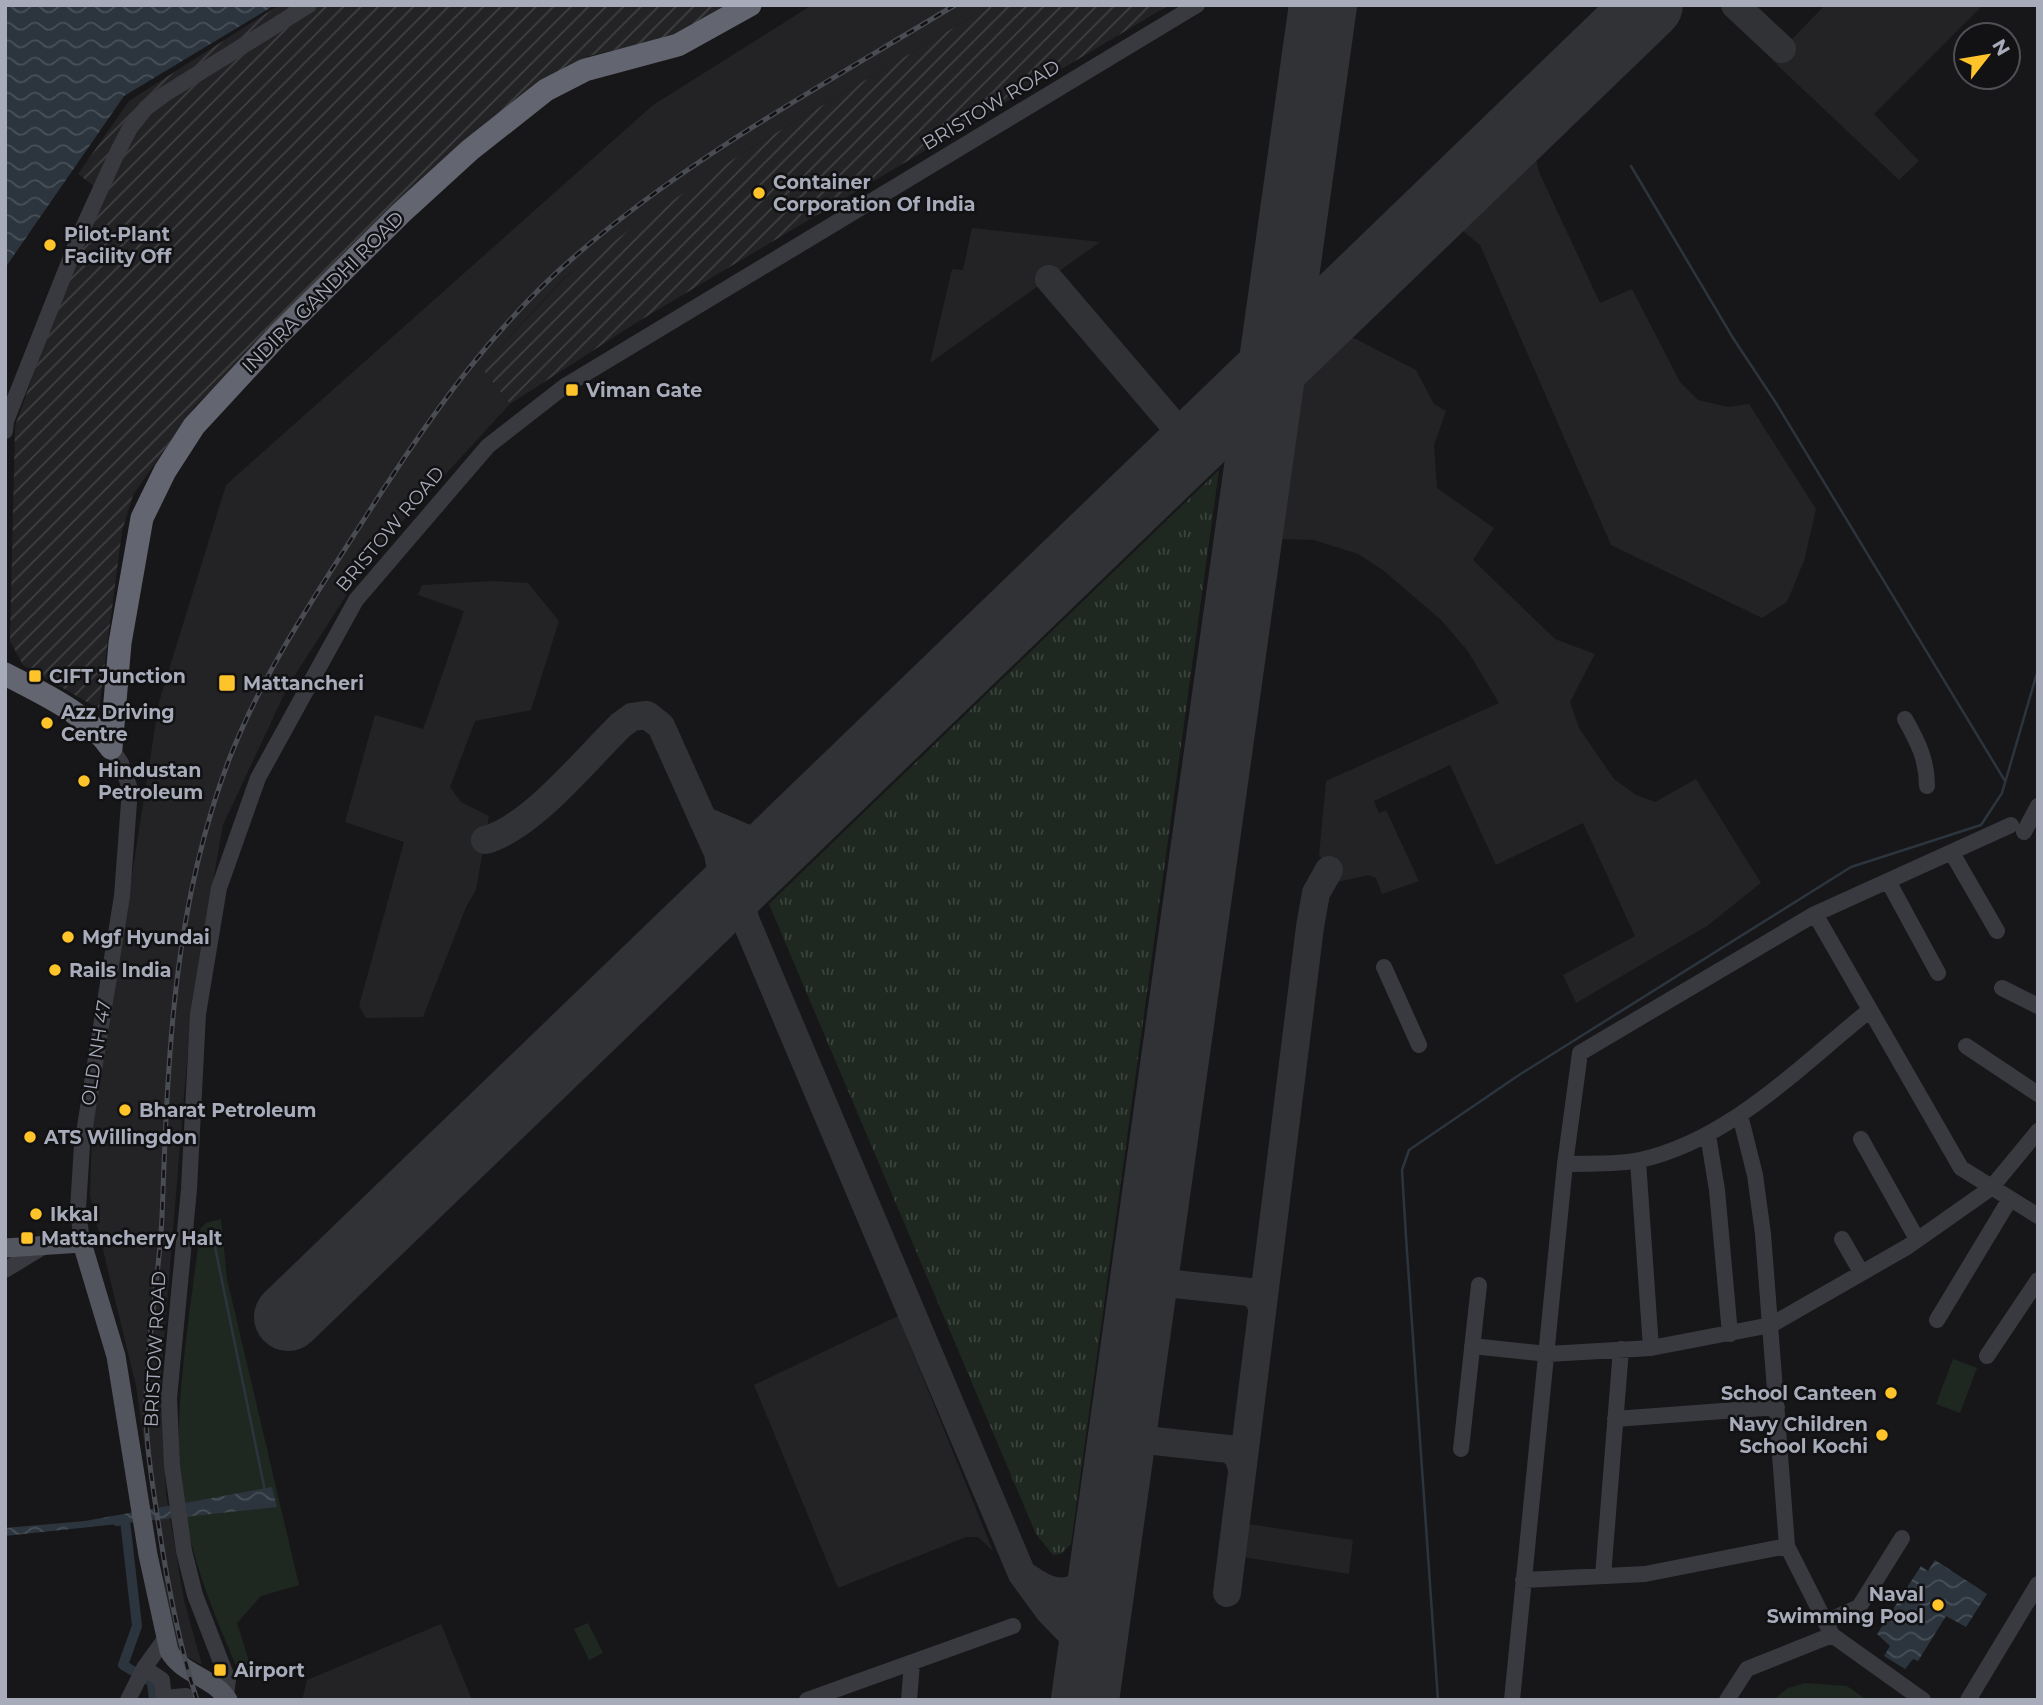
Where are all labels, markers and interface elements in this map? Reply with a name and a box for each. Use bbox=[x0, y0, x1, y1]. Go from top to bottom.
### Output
north arrow bbox=[1952, 21, 2022, 91]
text: N bbox=[1987, 35, 2015, 60]
street label: BRISTOW ROAD bbox=[918, 55, 1064, 155]
place label: Container Corporation Of India bbox=[773, 171, 975, 216]
marker: Container Corporation Of India bbox=[751, 185, 767, 201]
street label: INDIRA GANDHI ROAD bbox=[237, 206, 409, 378]
place label: Pilot-Plant Facility Off bbox=[64, 223, 172, 268]
marker: Pilot-Plant Facility Off bbox=[42, 237, 58, 253]
place label: Viman Gate bbox=[585, 379, 702, 402]
marker: Viman Gate bbox=[564, 382, 580, 398]
street label: BRISTOW ROAD bbox=[331, 462, 449, 596]
place label: CIFT Junction bbox=[49, 665, 186, 688]
marker: CIFT Junction bbox=[27, 668, 43, 684]
place label: Mattancheri bbox=[243, 672, 364, 695]
marker: Mattancheri bbox=[217, 673, 237, 693]
place label: Azz Driving Centre bbox=[60, 701, 175, 746]
marker: Azz Driving Centre bbox=[39, 715, 55, 731]
place label: Hindustan Petroleum bbox=[98, 759, 203, 804]
marker: Hindustan Petroleum bbox=[76, 773, 92, 789]
place label: Mgf Hyundai bbox=[82, 926, 210, 949]
marker: Mgf Hyundai bbox=[60, 929, 76, 945]
place label: Rails India bbox=[69, 959, 172, 982]
marker: Rails India bbox=[47, 962, 63, 978]
street label: OLD NH 47 bbox=[76, 999, 116, 1107]
place label: Bharat Petroleum bbox=[139, 1099, 316, 1122]
marker: Bharat Petroleum bbox=[117, 1102, 133, 1118]
place label: ATS Willingdon bbox=[43, 1126, 197, 1149]
marker: ATS Willingdon bbox=[22, 1129, 38, 1145]
place label: Ikkal bbox=[50, 1203, 98, 1226]
marker: Ikkal bbox=[28, 1206, 44, 1222]
place label: Mattancherry Halt bbox=[41, 1227, 222, 1250]
marker: Mattancherry Halt bbox=[19, 1230, 35, 1246]
street label: BRISTOW ROAD bbox=[139, 1270, 171, 1428]
place label: School Canteen bbox=[1721, 1382, 1877, 1405]
marker: School Canteen bbox=[1883, 1385, 1899, 1401]
place label: Navy Children School Kochi bbox=[1729, 1413, 1868, 1458]
marker: Navy Children School Kochi bbox=[1874, 1427, 1890, 1443]
place label: Naval Swimming Pool bbox=[1767, 1583, 1924, 1628]
marker: Naval Swimming Pool bbox=[1930, 1597, 1946, 1613]
place label: Airport bbox=[233, 1659, 305, 1682]
marker: Airport bbox=[212, 1662, 228, 1678]

